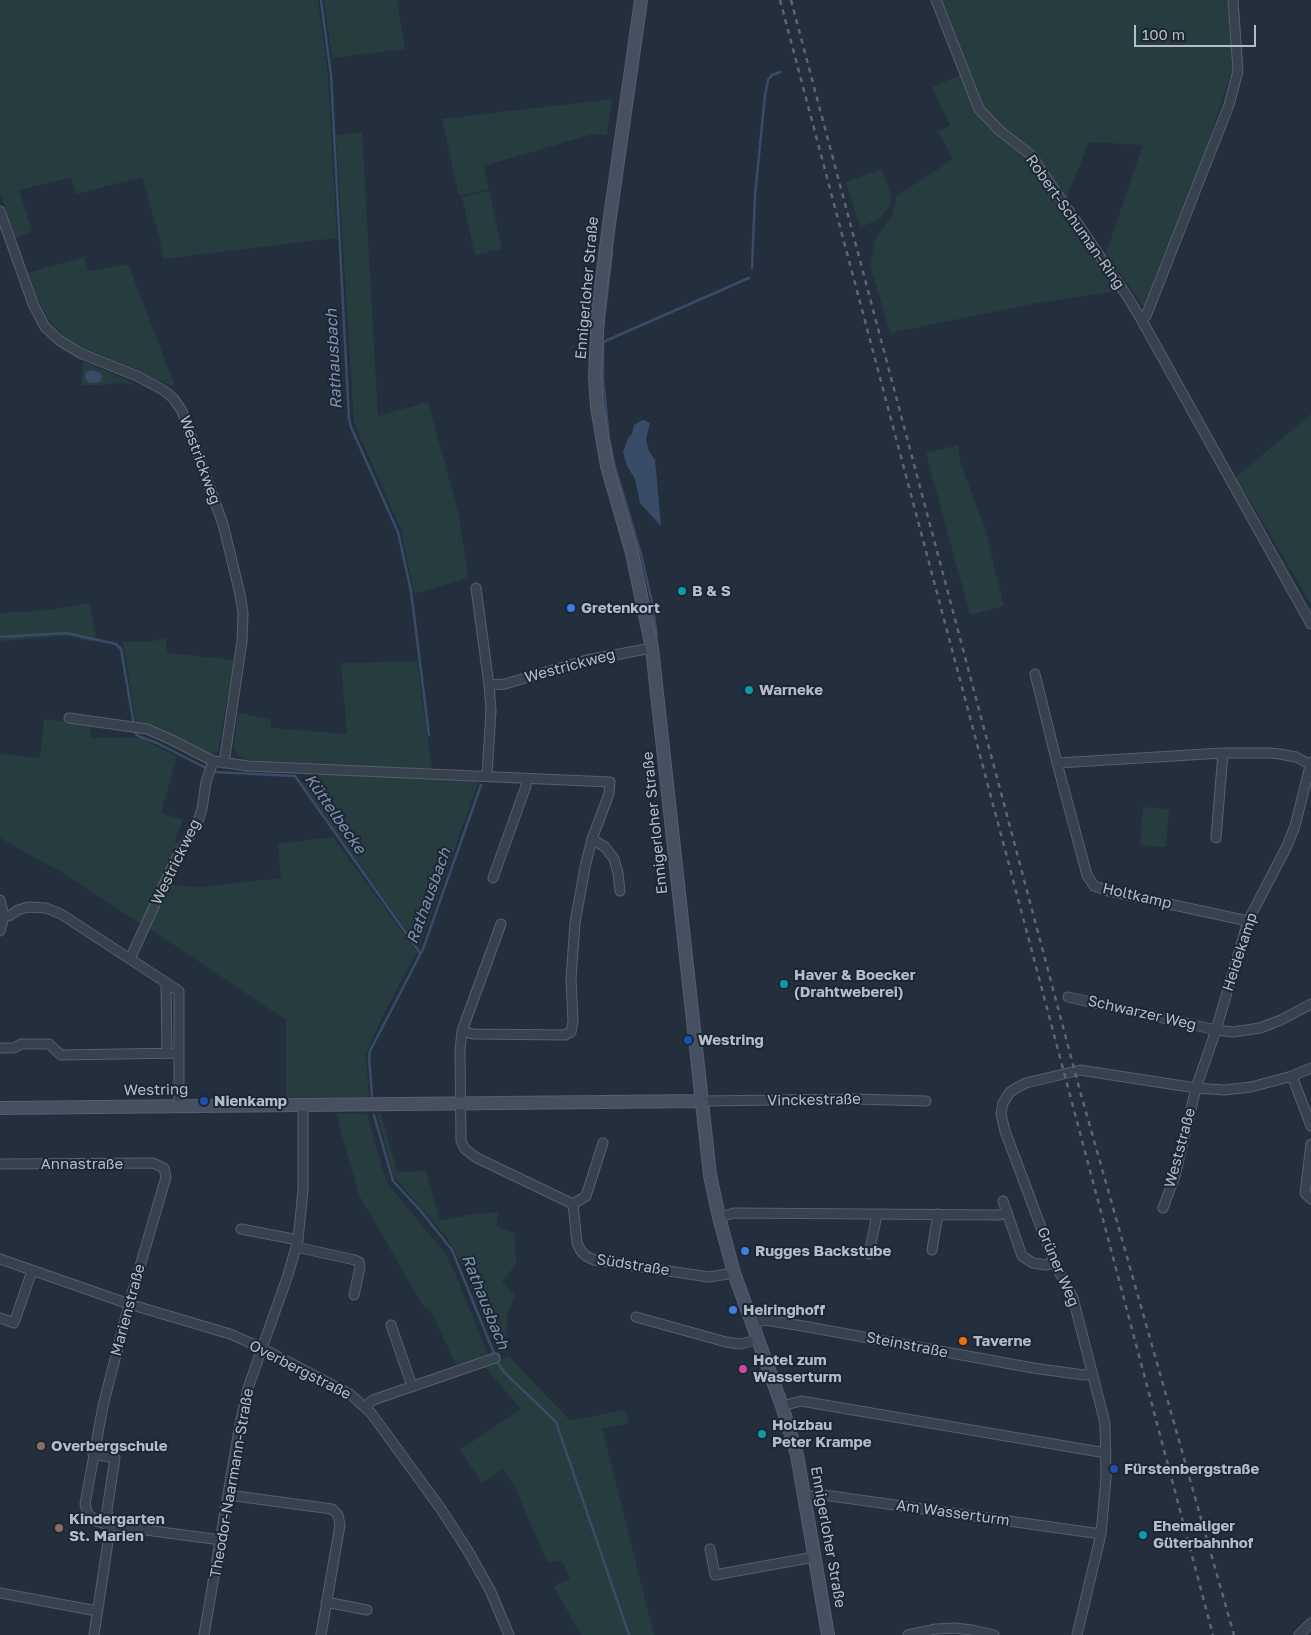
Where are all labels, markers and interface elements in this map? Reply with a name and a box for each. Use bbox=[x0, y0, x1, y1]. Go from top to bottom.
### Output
scale bar bbox=[1136, 15, 1258, 47]
text: 100 m bbox=[1142, 25, 1185, 43]
street label: Robert-Schuman-Ring bbox=[1022, 151, 1128, 293]
street label: Ennigerloher Straße bbox=[572, 216, 602, 360]
water label: Rathausbach bbox=[322, 308, 346, 410]
street label: Westrickweg bbox=[176, 413, 224, 507]
place label: B & S bbox=[692, 582, 731, 600]
marker: B & S bbox=[676, 585, 688, 597]
place label: Gretenkort bbox=[581, 599, 660, 617]
marker: Gretenkort bbox=[565, 602, 577, 614]
street label: Westrickweg bbox=[523, 645, 617, 687]
place label: Warneke bbox=[759, 681, 823, 699]
marker: Warneke bbox=[743, 684, 755, 696]
street label: Ennigerloher Straße bbox=[639, 751, 671, 895]
water label: Küttelbecke bbox=[300, 770, 370, 858]
street label: Westrickweg bbox=[148, 816, 204, 908]
water label: Rathausbach bbox=[403, 846, 455, 946]
street label: Holtkamp bbox=[1101, 879, 1173, 913]
street label: Heidekamp bbox=[1219, 911, 1261, 993]
place label: Haver & Boecker (Drahtweberei) bbox=[794, 966, 916, 1001]
marker: Haver & Boecker (Drahtweberei) bbox=[778, 978, 790, 990]
street label: Schwarzer Weg bbox=[1086, 992, 1198, 1034]
place label: Westring bbox=[698, 1031, 764, 1049]
marker: Westring bbox=[682, 1034, 694, 1046]
street label: Westring bbox=[123, 1080, 189, 1100]
street label: Vinckestraße bbox=[767, 1090, 861, 1110]
place label: Nienkamp bbox=[214, 1092, 287, 1110]
marker: Nienkamp bbox=[198, 1095, 210, 1107]
street label: Weststraße bbox=[1161, 1106, 1199, 1190]
street label: Annastraße bbox=[41, 1155, 123, 1173]
street label: Grüner Weg bbox=[1033, 1224, 1083, 1310]
place label: Rugges Backstube bbox=[755, 1242, 891, 1260]
marker: Rugges Backstube bbox=[739, 1245, 751, 1257]
street label: Südstraße bbox=[595, 1250, 671, 1280]
water label: Rathausbach bbox=[457, 1252, 513, 1352]
street label: Marienstraße bbox=[107, 1262, 149, 1358]
place label: Heiringhoff bbox=[743, 1301, 825, 1319]
marker: Heiringhoff bbox=[727, 1304, 739, 1316]
street label: Steinstraße bbox=[865, 1328, 949, 1362]
place label: Taverne bbox=[973, 1332, 1031, 1350]
marker: Taverne bbox=[957, 1335, 969, 1347]
street label: Overbergstraße bbox=[246, 1337, 354, 1403]
place label: Hotel zum Wasserturm bbox=[753, 1351, 842, 1386]
marker: Hotel zum Wasserturm bbox=[737, 1363, 749, 1375]
street label: Theodor-Naarmann-Straße bbox=[206, 1387, 258, 1579]
place label: Holzbau Peter Krampe bbox=[772, 1416, 872, 1451]
marker: Holzbau Peter Krampe bbox=[756, 1428, 768, 1440]
place label: Overbergschule bbox=[51, 1437, 168, 1455]
marker: Overbergschule bbox=[35, 1440, 47, 1452]
place label: Fürstenbergstraße bbox=[1124, 1460, 1259, 1478]
marker: Fürstenbergstraße bbox=[1108, 1463, 1120, 1475]
street label: Ennigerloher Straße bbox=[807, 1465, 849, 1609]
street label: Am Wasserturm bbox=[895, 1496, 1011, 1530]
place label: Kindergarten St. Marien bbox=[69, 1510, 165, 1545]
place label: Ehemaliger Güterbahnhof bbox=[1153, 1517, 1253, 1552]
marker: Kindergarten St. Marien bbox=[53, 1522, 65, 1534]
marker: Ehemaliger Güterbahnhof bbox=[1137, 1529, 1149, 1541]

